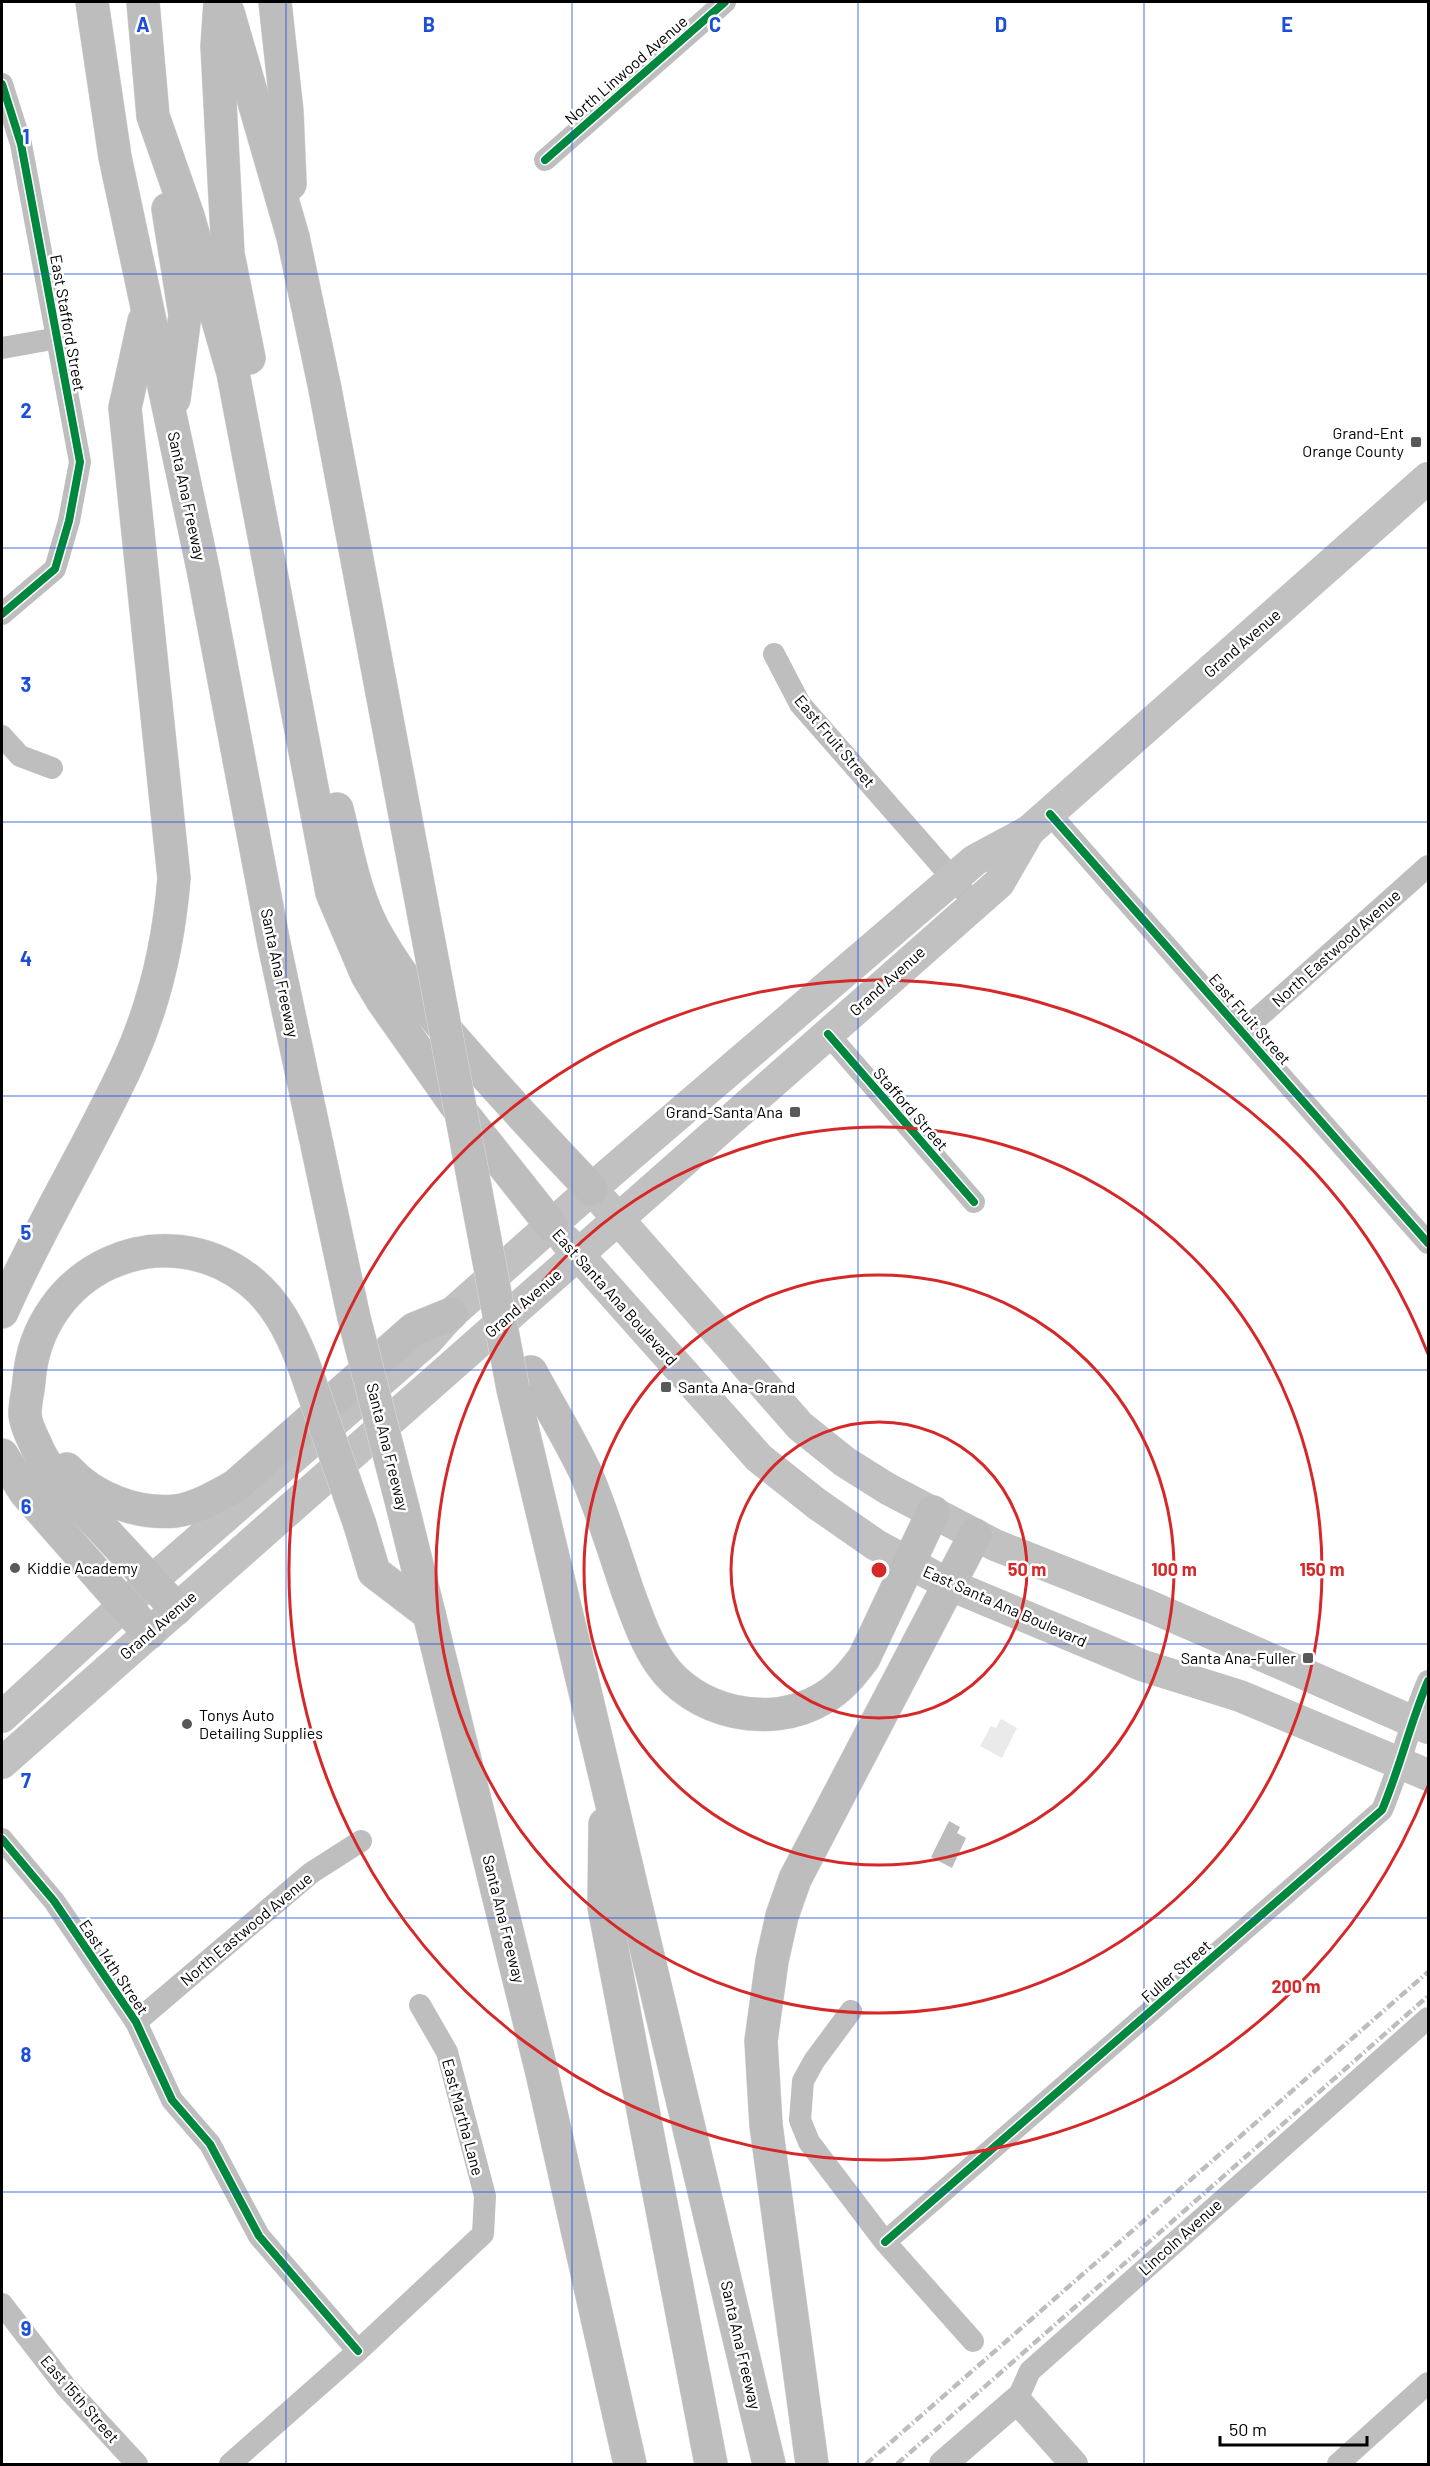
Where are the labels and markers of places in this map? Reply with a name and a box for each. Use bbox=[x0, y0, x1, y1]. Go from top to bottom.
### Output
place label: Grand-Ent Orange County bbox=[1302, 423, 1405, 460]
marker: Grand-Ent Orange County bbox=[1409, 435, 1423, 449]
place label: Grand-Santa Ana bbox=[666, 1102, 783, 1121]
marker: Grand-Santa Ana bbox=[788, 1105, 802, 1119]
place label: Santa Ana-Grand bbox=[678, 1377, 795, 1396]
marker: Santa Ana-Grand bbox=[659, 1380, 673, 1394]
place label: Kiddie Academy bbox=[27, 1558, 138, 1577]
centre of rings bbox=[869, 1560, 889, 1580]
marker: Kiddie Academy bbox=[8, 1561, 22, 1575]
place label: Santa Ana-Fuller bbox=[1181, 1648, 1296, 1667]
marker: Santa Ana-Fuller bbox=[1301, 1651, 1315, 1665]
place label: Tonys Auto Detailing Supplies bbox=[199, 1705, 323, 1742]
marker: Tonys Auto Detailing Supplies bbox=[180, 1717, 194, 1731]

